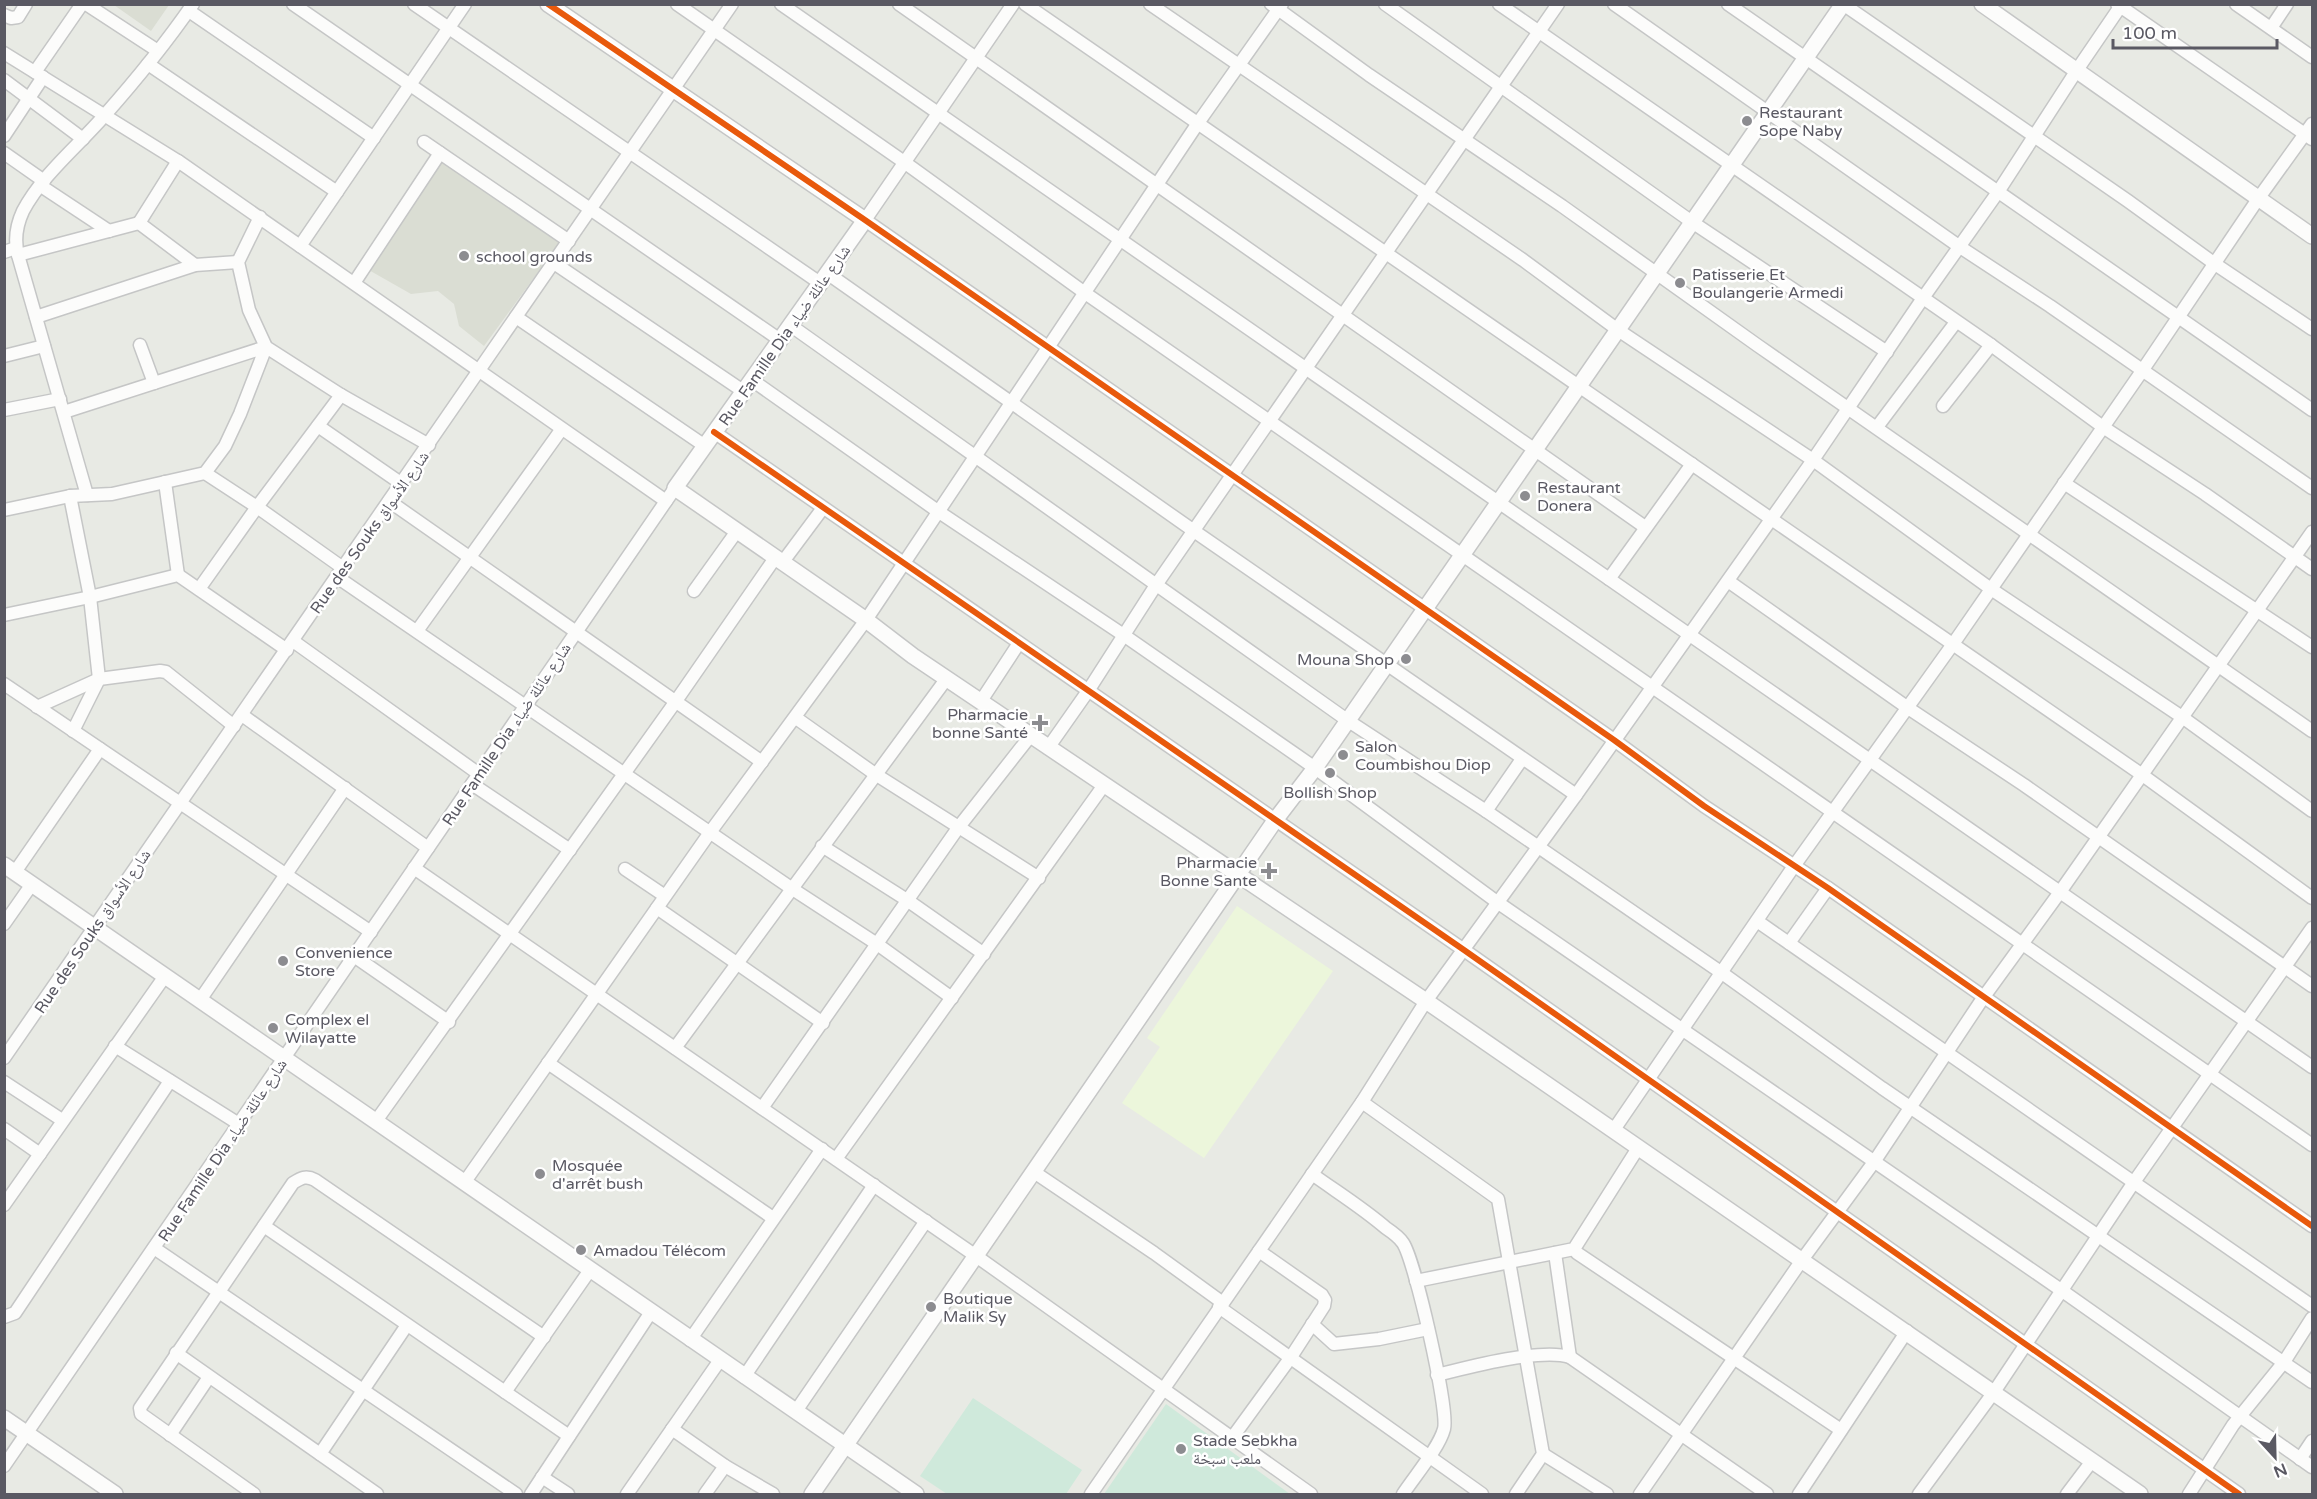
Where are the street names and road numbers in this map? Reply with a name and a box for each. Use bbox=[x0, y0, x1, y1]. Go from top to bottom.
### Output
street label: Rue Famille Dia شارع عائلة ضياء bbox=[715, 241, 855, 430]
street label: Rue des Souks شارع الأسواق bbox=[306, 447, 434, 618]
street label: Rue Famille Dia شارع عائلة ضياء bbox=[438, 639, 576, 830]
street label: Rue des Souks شارع الأسواق bbox=[30, 846, 155, 1018]
street label: Rue Famille Dia شارع عائلة ضياء bbox=[154, 1055, 292, 1246]

